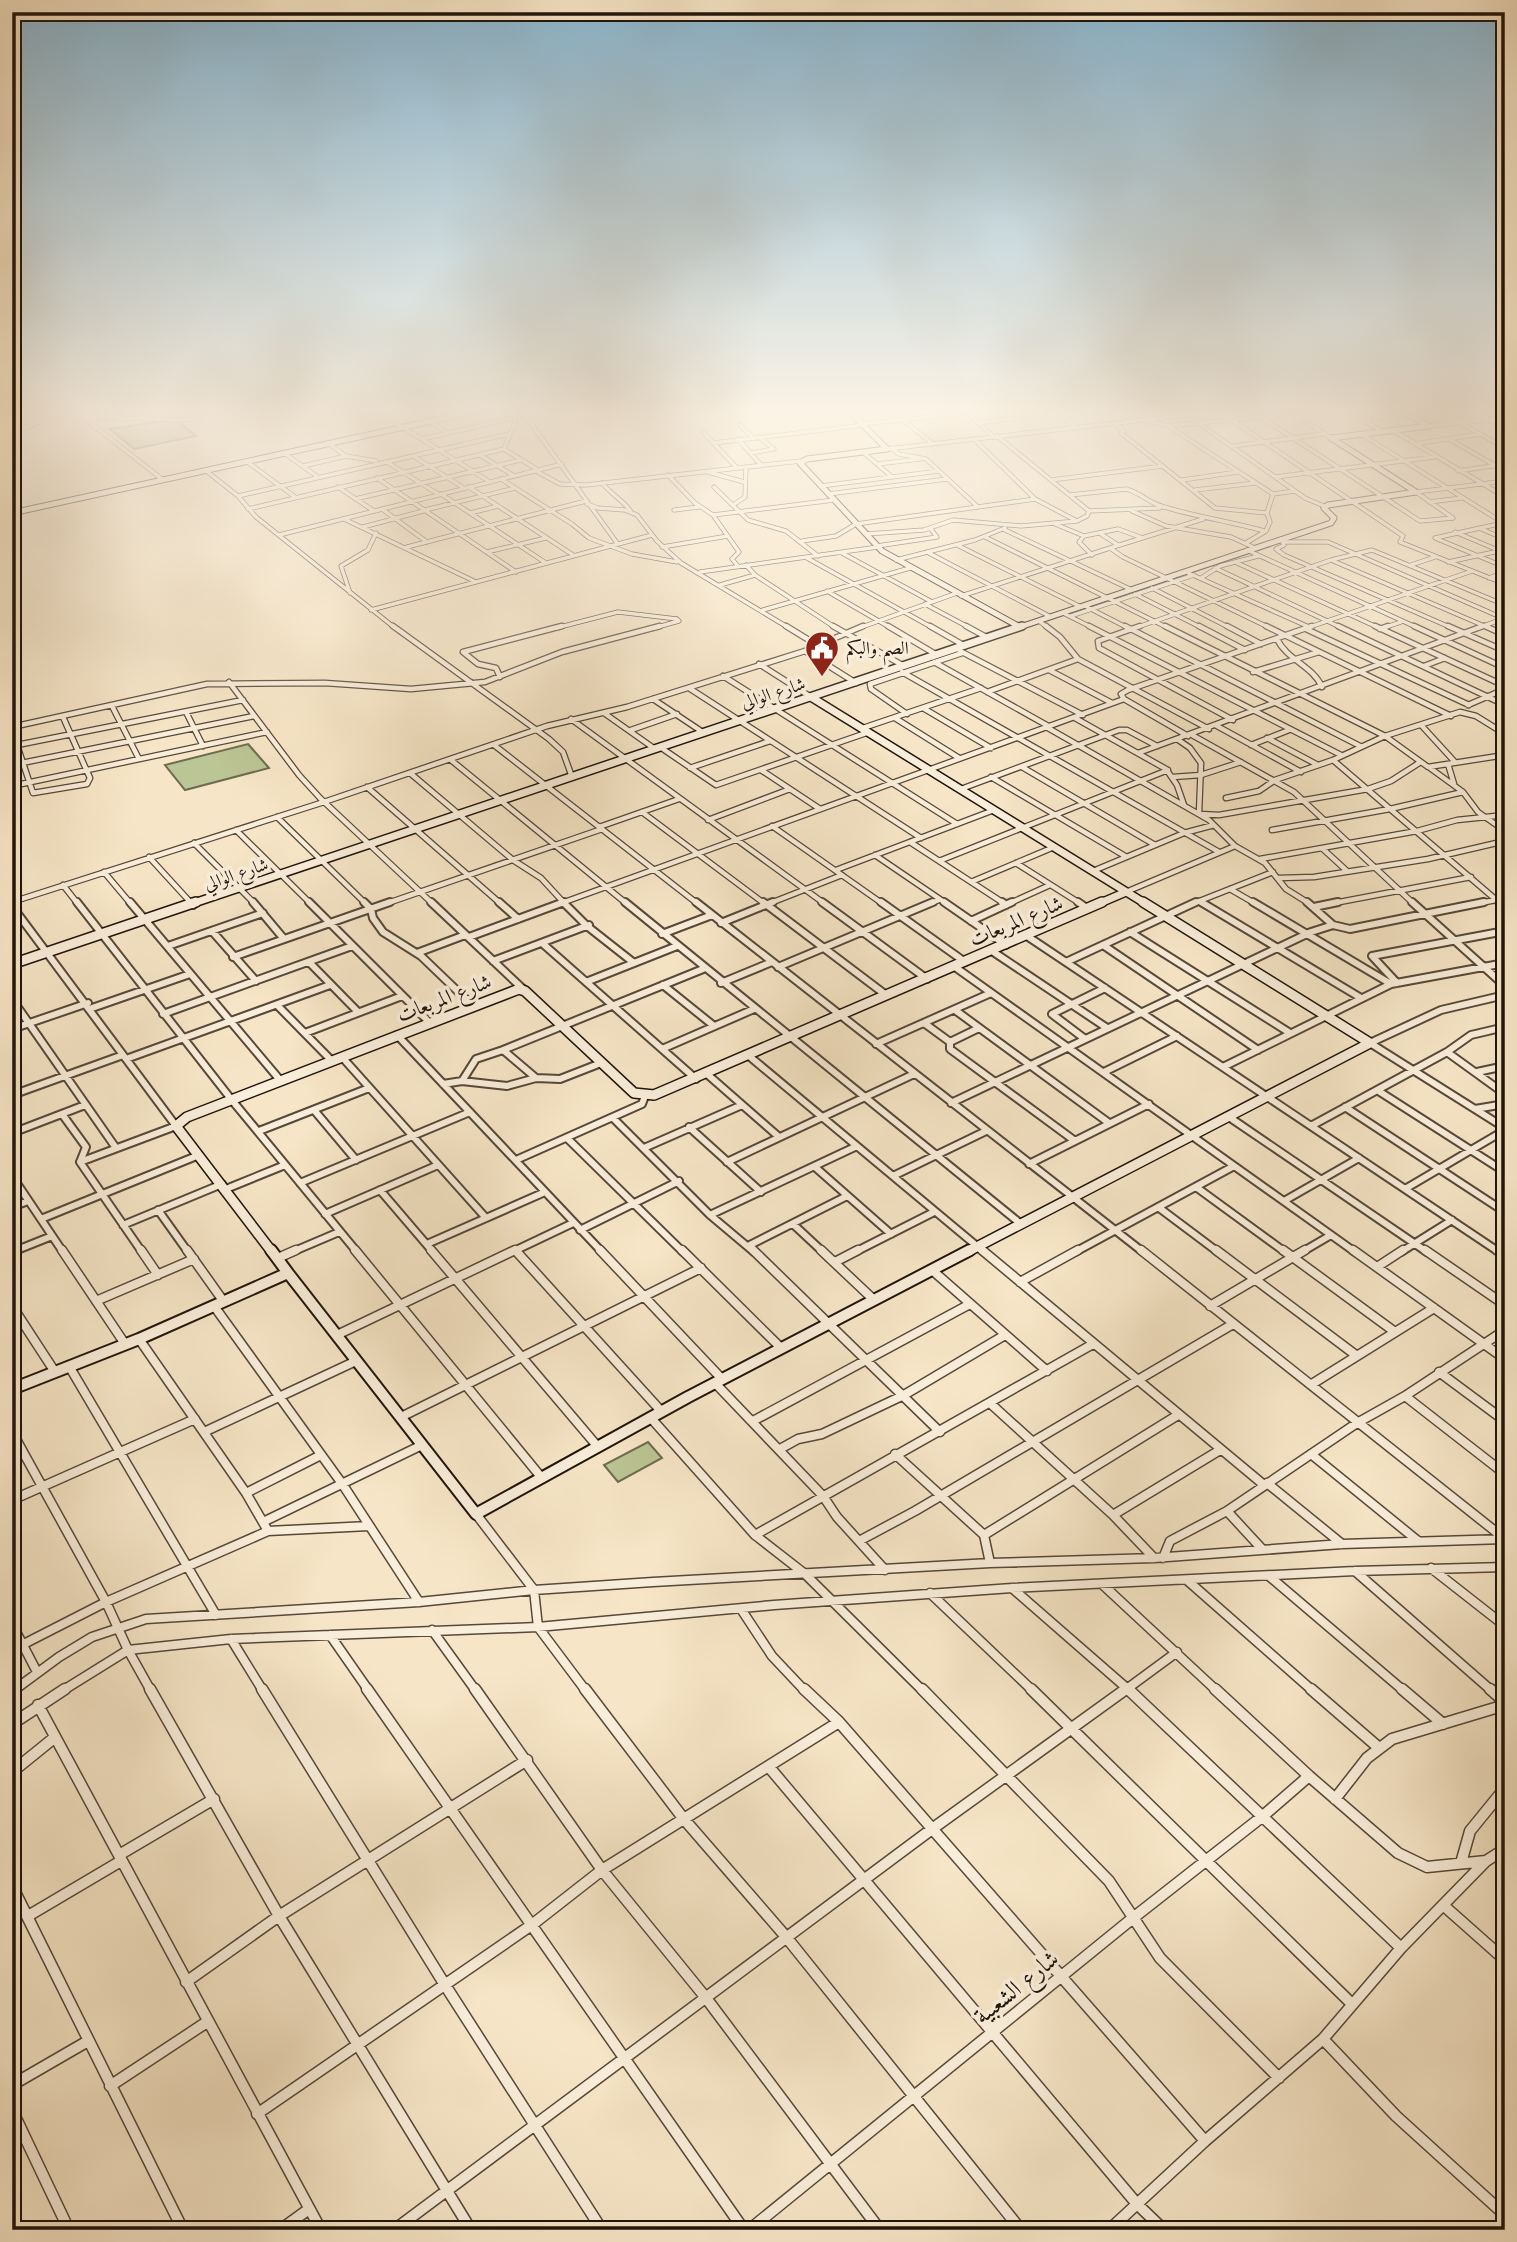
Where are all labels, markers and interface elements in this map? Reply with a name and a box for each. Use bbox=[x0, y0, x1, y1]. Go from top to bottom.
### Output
public building icon: الصم والبكم bbox=[803, 629, 841, 678]
place label: الصم والبكم bbox=[846, 638, 909, 666]
street label: شارع الوالي bbox=[739, 675, 809, 718]
street label: شارع الوالي bbox=[202, 856, 272, 899]
street label: شارع المربعات bbox=[967, 893, 1069, 957]
street label: شارع المربعات bbox=[394, 972, 497, 1033]
street label: شارع الشعبية bbox=[970, 1947, 1068, 2034]

